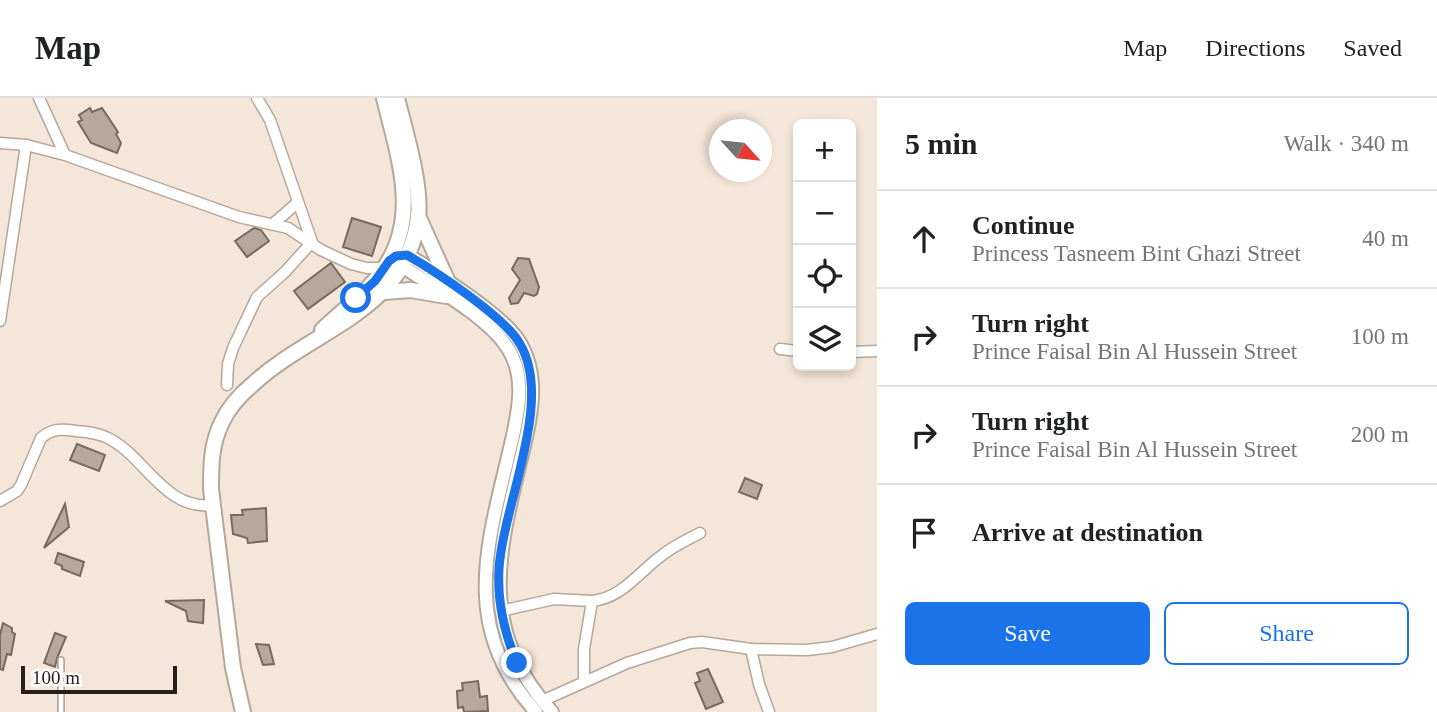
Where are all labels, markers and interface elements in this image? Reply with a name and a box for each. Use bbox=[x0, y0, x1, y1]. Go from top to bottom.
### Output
text: Map bbox=[35, 30, 101, 66]
text: Map bbox=[1123, 35, 1167, 61]
text: Directions bbox=[1205, 35, 1305, 61]
text: Saved bbox=[1343, 35, 1402, 61]
north arrow bbox=[709, 119, 772, 182]
map controls bbox=[793, 119, 856, 371]
button: + bbox=[793, 119, 856, 182]
text: 5 min bbox=[905, 127, 978, 160]
text: Walk · 340 m bbox=[1284, 131, 1409, 156]
button: − bbox=[793, 182, 856, 245]
text: Continue bbox=[972, 211, 1075, 240]
icon: ahead bbox=[905, 220, 943, 258]
text: 40 m bbox=[1362, 226, 1409, 251]
text: Princess Tasneem Bint Ghazi Street bbox=[972, 241, 1301, 266]
button: locate bbox=[793, 245, 856, 308]
route start bbox=[340, 282, 371, 313]
button: layers bbox=[793, 308, 856, 371]
text: Turn right bbox=[972, 309, 1089, 338]
icon: right bbox=[905, 318, 943, 356]
text: 100 m bbox=[1351, 324, 1409, 349]
text: Prince Faisal Bin Al Hussein Street bbox=[972, 339, 1297, 364]
text: Turn right bbox=[972, 407, 1089, 436]
icon: right bbox=[905, 416, 943, 454]
text: 200 m bbox=[1351, 422, 1409, 447]
text: Prince Faisal Bin Al Hussein Street bbox=[972, 437, 1297, 462]
icon: arrive bbox=[905, 514, 943, 552]
text: Arrive at destination bbox=[972, 518, 1203, 547]
button: Save bbox=[905, 602, 1150, 665]
button: Share bbox=[1164, 602, 1409, 665]
route end bbox=[501, 647, 532, 678]
scale bar bbox=[21, 663, 177, 695]
text: 100 m bbox=[32, 667, 80, 688]

